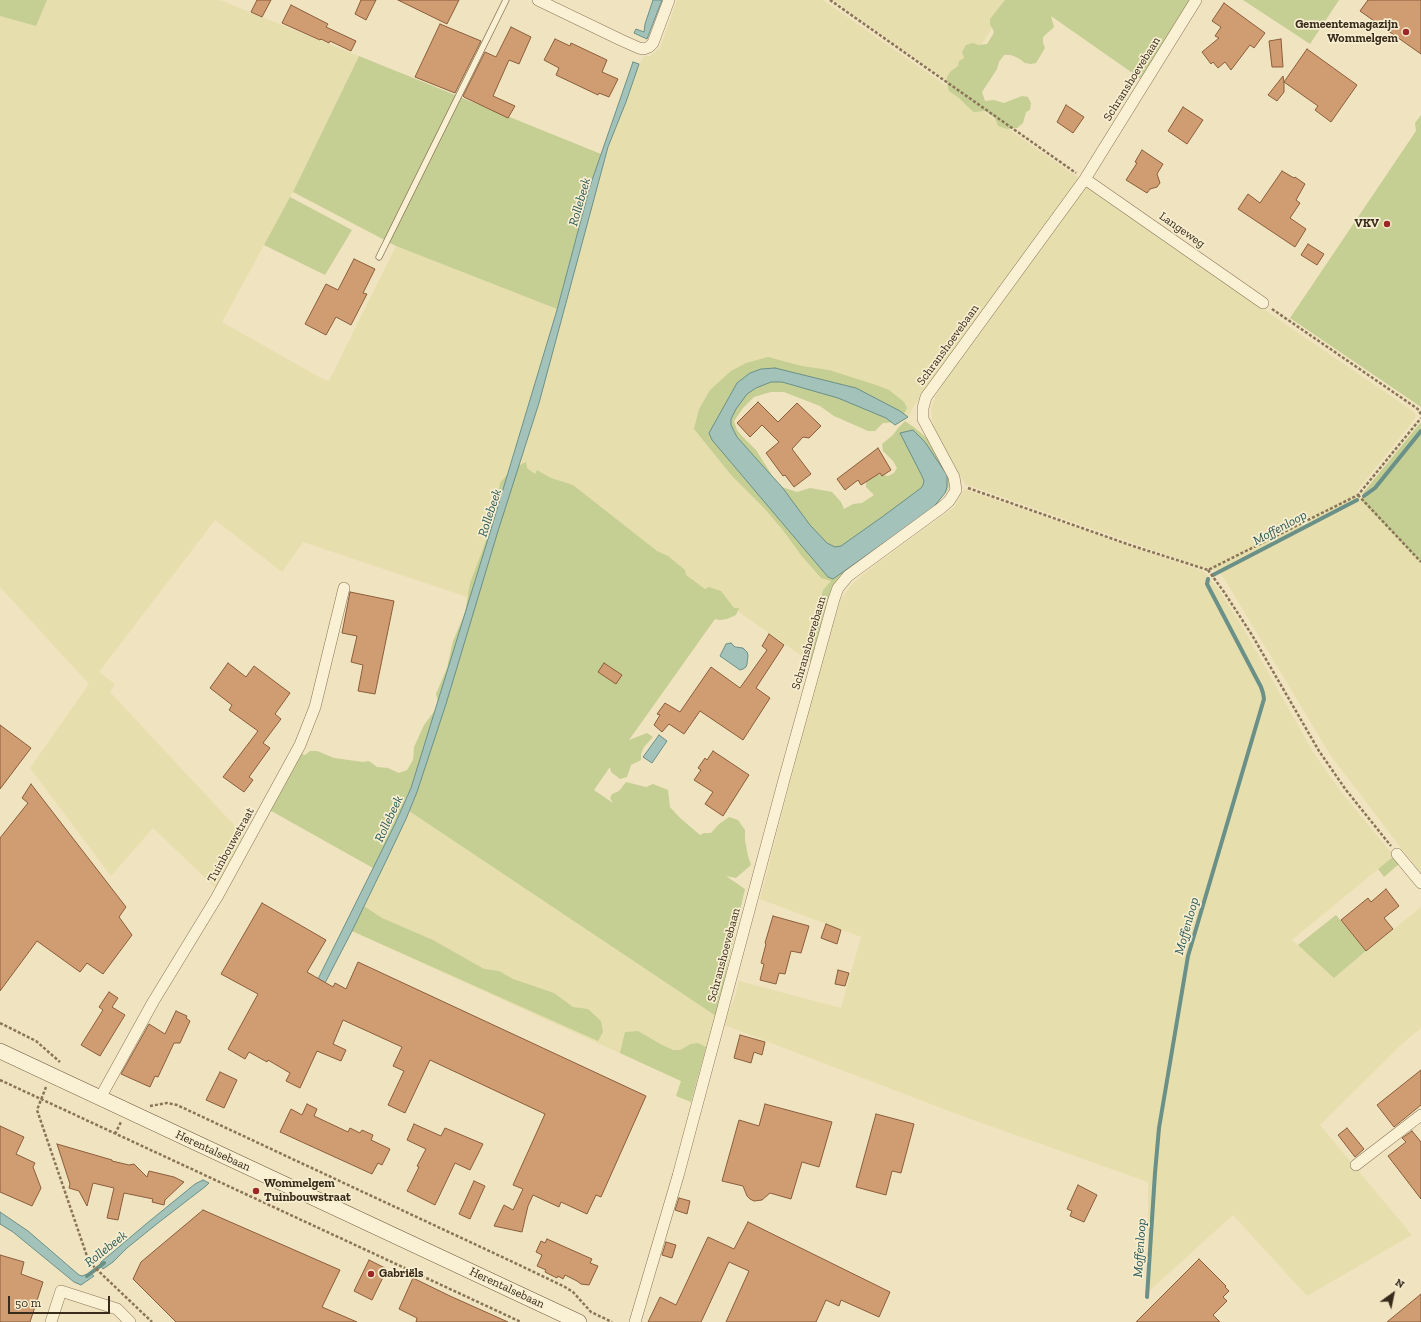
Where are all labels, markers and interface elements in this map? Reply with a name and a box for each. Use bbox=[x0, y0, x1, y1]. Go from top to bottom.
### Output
place label: Gemeentemagazijn Wommelgem bbox=[1295, 18, 1398, 46]
marker: Gemeentemagazijn Wommelgem bbox=[1401, 27, 1411, 37]
street label: Schranshoevebaan bbox=[1100, 34, 1164, 124]
water label: Rollebeek bbox=[566, 176, 594, 228]
street label: Langeweg bbox=[1156, 209, 1208, 251]
place label: VKV bbox=[1354, 217, 1379, 231]
marker: VKV bbox=[1382, 219, 1392, 229]
street label: Schranshoevebaan bbox=[914, 302, 982, 388]
water label: Rollebeek bbox=[475, 487, 505, 539]
water label: Moffenloop bbox=[1250, 507, 1310, 549]
street label: Schranshoevebaan bbox=[789, 595, 829, 691]
water label: Rollebeek bbox=[371, 793, 407, 845]
street label: Tuinbouwstraat bbox=[204, 805, 258, 885]
water label: Moffenloop bbox=[1171, 895, 1203, 957]
street label: Schranshoevebaan bbox=[705, 907, 743, 1003]
street label: Herentalsebaan bbox=[173, 1127, 253, 1175]
place label: Wommelgem Tuinbouwstraat bbox=[264, 1177, 351, 1205]
marker: Wommelgem Tuinbouwstraat bbox=[251, 1186, 261, 1196]
water label: Moffenloop bbox=[1130, 1218, 1150, 1278]
water label: Rollebeek bbox=[82, 1228, 130, 1270]
street label: Herentalsebaan bbox=[467, 1264, 547, 1312]
place label: Gabriëls bbox=[379, 1267, 423, 1281]
marker: Gabriëls bbox=[366, 1269, 376, 1279]
north arrow bbox=[1373, 1274, 1413, 1314]
text: N bbox=[1393, 1276, 1407, 1291]
scale bar bbox=[10, 1288, 112, 1314]
text: 50 m bbox=[15, 1296, 41, 1310]

